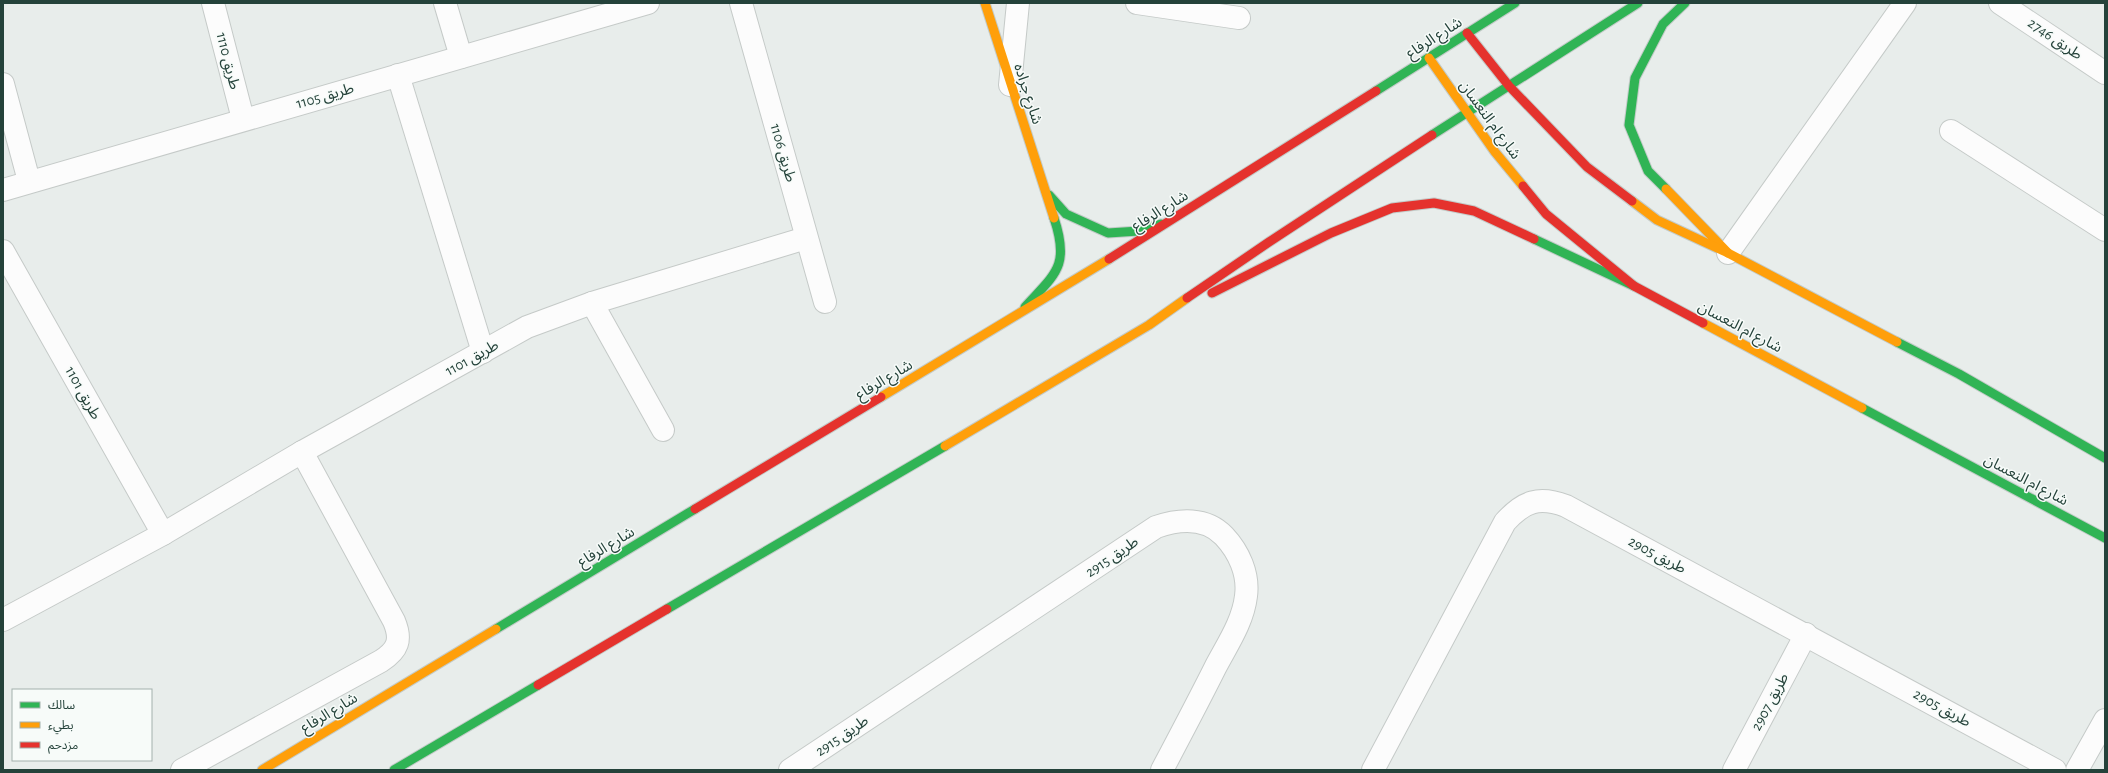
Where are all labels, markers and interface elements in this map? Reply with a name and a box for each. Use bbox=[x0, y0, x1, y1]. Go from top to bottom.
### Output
street label: شارع الرفاع bbox=[1403, 14, 1467, 65]
street label: طريق 2746 bbox=[2024, 15, 2085, 64]
street label: طريق 1110 bbox=[212, 31, 242, 92]
street label: شارع جراده bbox=[1007, 62, 1045, 128]
street label: شارع ام النعسان bbox=[1453, 78, 1523, 165]
street label: طريق 1105 bbox=[294, 81, 356, 113]
street label: طريق 1106 bbox=[766, 122, 798, 184]
street label: شارع الرفاع bbox=[1129, 188, 1193, 238]
street label: شارع ام النعسان bbox=[1694, 299, 1785, 359]
street label: طريق 1101 bbox=[443, 337, 502, 380]
street label: شارع الرفاع bbox=[853, 357, 917, 406]
street label: طريق 1101 bbox=[61, 364, 104, 423]
street label: شارع ام النعسان bbox=[1980, 452, 2071, 512]
street label: شارع الرفاع bbox=[575, 524, 639, 573]
street label: طريق 2915 bbox=[1083, 534, 1142, 582]
street label: طريق 2905 bbox=[1625, 534, 1688, 578]
street label: طريق 2907 bbox=[1749, 671, 1793, 734]
street label: طريق 2905 bbox=[1910, 686, 1973, 732]
legend bbox=[12, 689, 152, 761]
street label: شارع الرفاع bbox=[298, 690, 362, 739]
text: سالك bbox=[48, 699, 75, 711]
street label: طريق 2915 bbox=[813, 713, 872, 761]
text: بطيء bbox=[48, 719, 74, 735]
text: مزدحم bbox=[48, 739, 78, 754]

